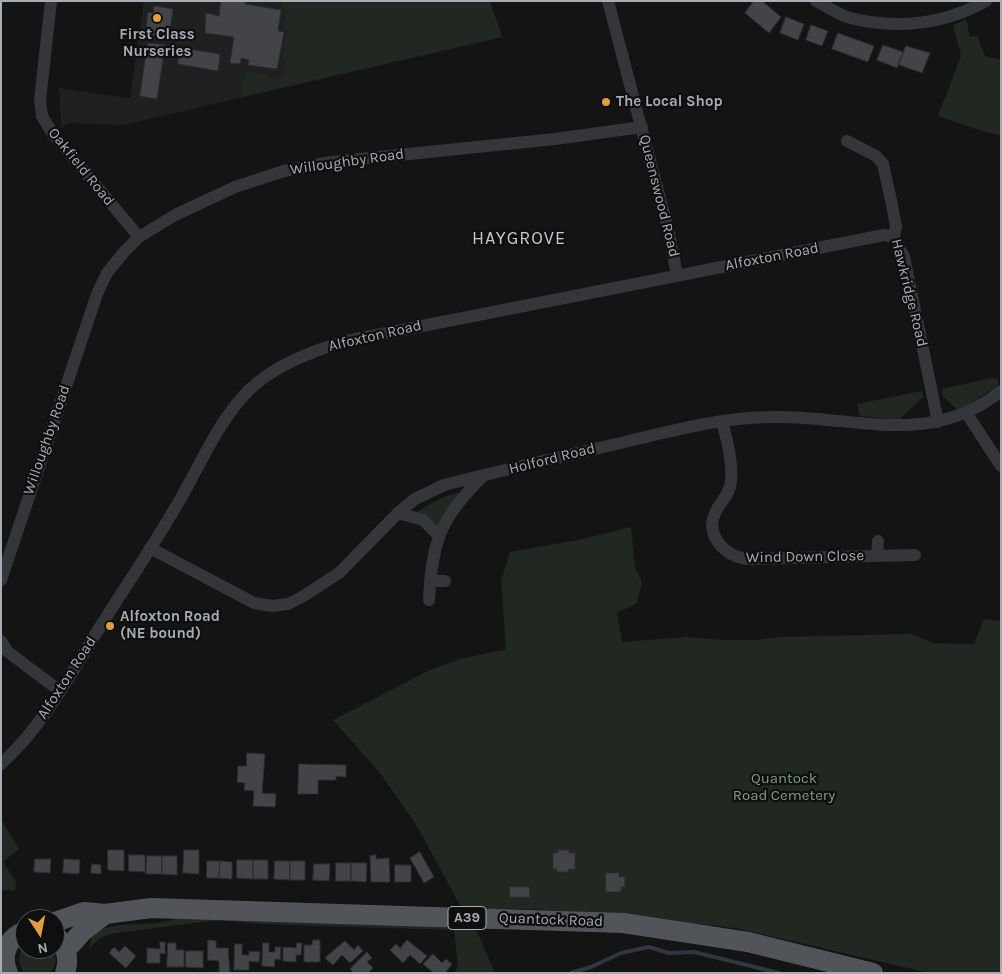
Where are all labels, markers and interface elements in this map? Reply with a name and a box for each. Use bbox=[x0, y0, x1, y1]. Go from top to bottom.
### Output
marker: First Class Nurseries bbox=[151, 12, 163, 24]
place label: First Class Nurseries bbox=[119, 26, 195, 61]
place label: The Local Shop bbox=[616, 93, 723, 111]
marker: The Local Shop bbox=[600, 96, 612, 108]
street label: Oakfield Road bbox=[44, 124, 118, 210]
street label: Queenswood Road bbox=[635, 133, 683, 259]
street label: Willoughby Road bbox=[289, 145, 405, 179]
district label: HAYGROVE bbox=[471, 228, 567, 250]
street label: Hawkridge Road bbox=[887, 237, 931, 349]
street label: Alfoxton Road bbox=[724, 239, 820, 275]
street label: Alfoxton Road bbox=[327, 317, 423, 355]
street label: Willoughby Road bbox=[20, 383, 74, 497]
street label: Holford Road bbox=[507, 440, 597, 478]
street label: Wind Down Close bbox=[746, 547, 864, 567]
place label: Alfoxton Road (NE bound) bbox=[120, 608, 220, 643]
marker: Alfoxton Road (NE bound) bbox=[104, 620, 116, 632]
street label: Alfoxton Road bbox=[34, 633, 100, 723]
park label: Quantock Road Cemetery bbox=[733, 770, 835, 805]
road number: A39 bbox=[448, 906, 486, 930]
north arrow bbox=[15, 909, 65, 959]
street label: Quantock Road bbox=[499, 909, 603, 931]
text: N bbox=[36, 939, 49, 958]

